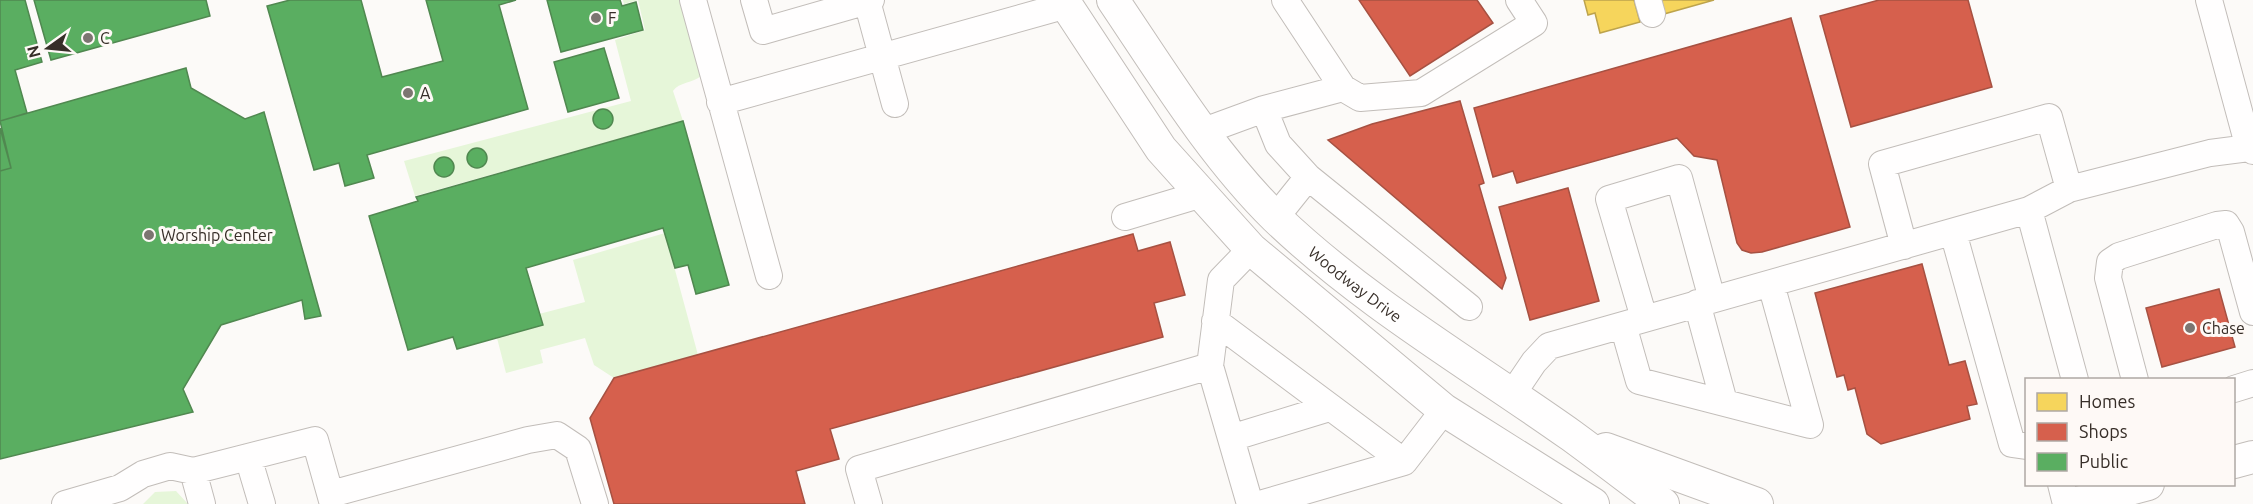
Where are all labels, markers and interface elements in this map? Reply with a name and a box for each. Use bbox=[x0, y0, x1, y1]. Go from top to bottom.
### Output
place label: F bbox=[608, 9, 616, 27]
marker: F bbox=[589, 11, 603, 25]
north arrow bbox=[18, 18, 78, 78]
place label: C bbox=[100, 29, 110, 47]
marker: C bbox=[81, 31, 95, 45]
text: N bbox=[23, 44, 44, 60]
place label: A bbox=[420, 84, 431, 102]
marker: A bbox=[401, 86, 415, 100]
place label: Worship Center bbox=[161, 226, 273, 244]
marker: Worship Center bbox=[142, 228, 156, 242]
street label: Woodway Drive bbox=[1305, 243, 1405, 326]
place label: Chase bbox=[2202, 319, 2245, 337]
marker: Chase bbox=[2183, 321, 2197, 335]
legend bbox=[2025, 378, 2235, 486]
text: Homes bbox=[2079, 391, 2136, 411]
text: Shops bbox=[2079, 421, 2128, 441]
text: Public bbox=[2079, 451, 2128, 471]

